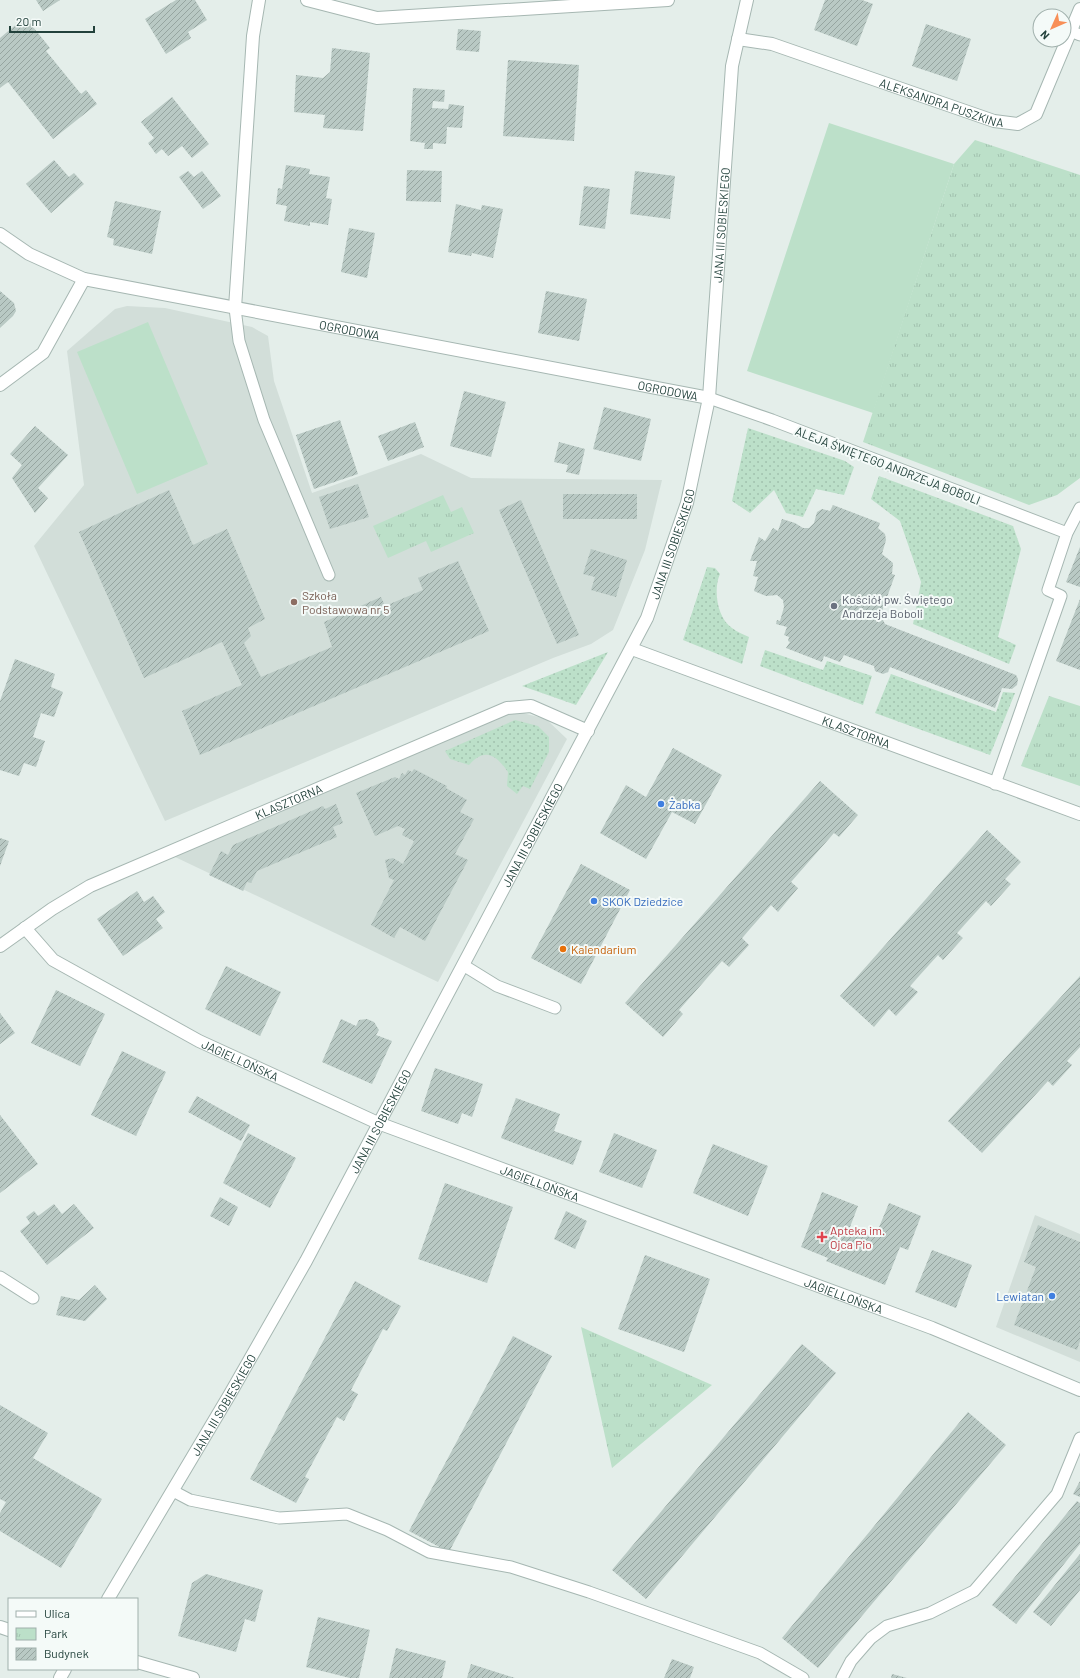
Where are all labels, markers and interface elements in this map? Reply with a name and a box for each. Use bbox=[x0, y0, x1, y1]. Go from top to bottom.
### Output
scale bar bbox=[10, 8, 94, 34]
north arrow bbox=[1032, 8, 1072, 48]
text: 20 m bbox=[16, 14, 42, 28]
text: N bbox=[1037, 28, 1052, 43]
street label: ALEKSANDRA PUSZKINA bbox=[878, 75, 1005, 129]
street label: JANA III SOBIESKIEGO bbox=[710, 167, 732, 283]
street label: OGRODOWA bbox=[318, 317, 381, 342]
street label: OGRODOWA bbox=[637, 378, 699, 403]
street label: ALEJA ŚWIĘTEGO ANDRZEJA BOBOLI bbox=[793, 423, 983, 507]
street label: JANA III SOBIESKIEGO bbox=[647, 487, 697, 601]
place label: Szkoła Podstawowa nr 5 bbox=[302, 588, 389, 616]
place label: Kościół pw. Świętego Andrzeja Boboli bbox=[842, 592, 953, 620]
marker: Szkoła Podstawowa nr 5 bbox=[289, 597, 299, 607]
marker: Kościół pw. Świętego Andrzeja Boboli bbox=[829, 601, 839, 611]
street label: KLASZTORNA bbox=[820, 713, 892, 751]
street label: KLASZTORNA bbox=[253, 781, 324, 822]
street label: JANA III SOBIESKIEGO bbox=[499, 781, 565, 889]
place label: Żabka bbox=[669, 797, 700, 811]
marker: Żabka bbox=[656, 799, 666, 809]
place label: SKOK Dziedzice bbox=[602, 894, 683, 908]
marker: SKOK Dziedzice bbox=[589, 896, 599, 906]
place label: Kalendarium bbox=[571, 942, 637, 956]
marker: Kalendarium bbox=[558, 944, 568, 954]
street label: JAGIELLOŃSKA bbox=[200, 1036, 281, 1084]
street label: JANA III SOBIESKIEGO bbox=[347, 1067, 413, 1176]
street label: JAGIELLOŃSKA bbox=[499, 1162, 581, 1204]
place label: Apteka im. Ojca Pio bbox=[830, 1223, 885, 1251]
marker: Apteka im. Ojca Pio bbox=[817, 1232, 827, 1242]
street label: JAGIELLOŃSKA bbox=[802, 1274, 885, 1316]
place label: Lewiatan bbox=[996, 1289, 1044, 1303]
marker: Lewiatan bbox=[1047, 1291, 1057, 1301]
street label: JANA III SOBIESKIEGO bbox=[188, 1351, 259, 1458]
legend bbox=[8, 1598, 138, 1670]
text: Ulica bbox=[44, 1606, 70, 1620]
text: Park bbox=[44, 1626, 68, 1640]
text: Budynek bbox=[44, 1646, 89, 1660]

